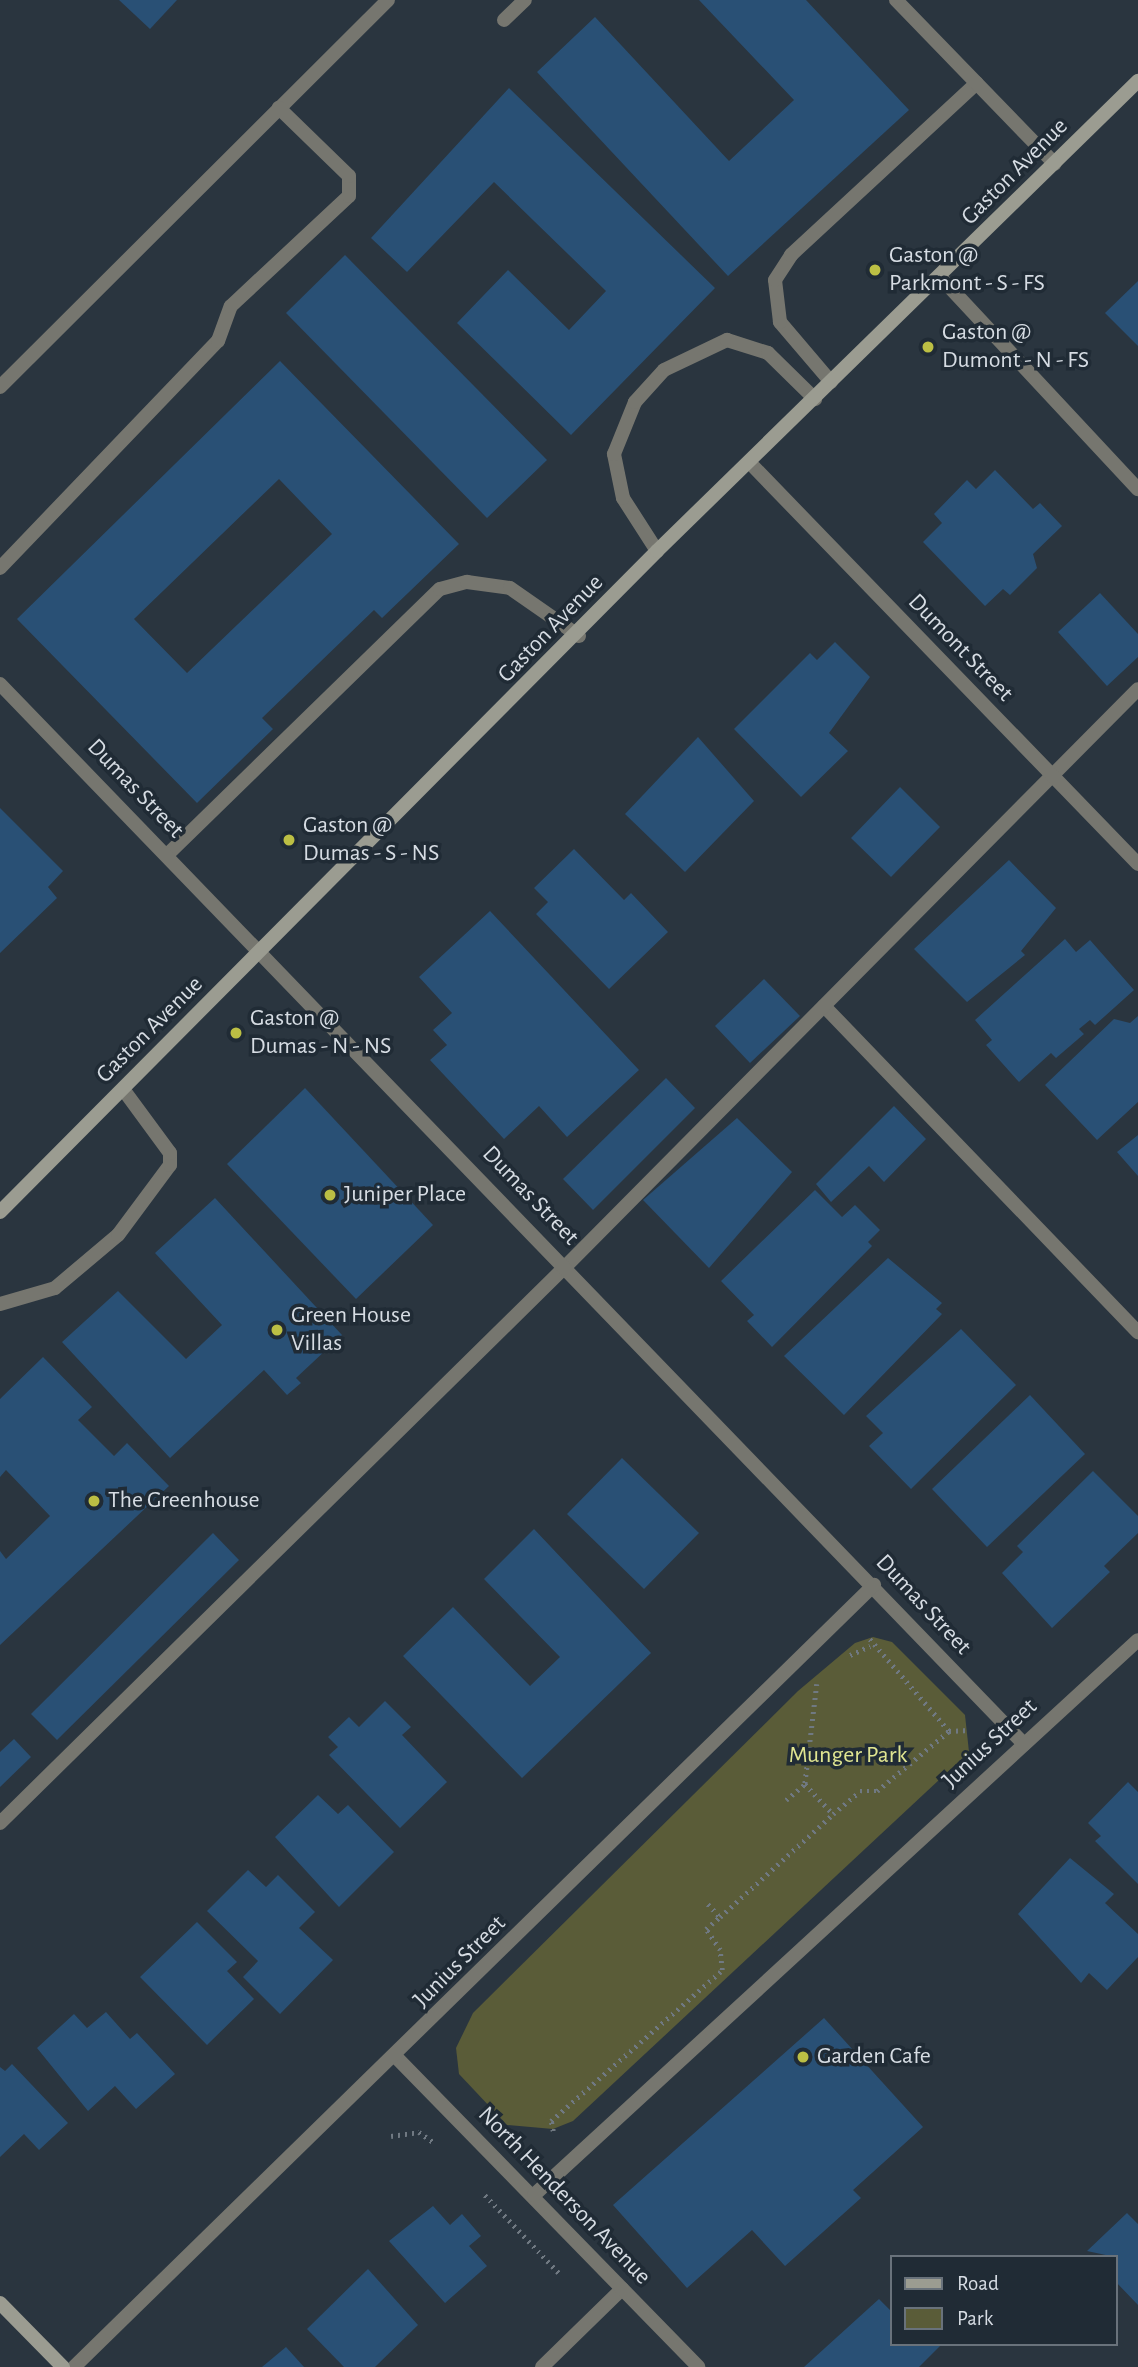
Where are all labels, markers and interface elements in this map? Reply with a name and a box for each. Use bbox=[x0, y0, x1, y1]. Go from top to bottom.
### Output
street label: Gaston Avenue bbox=[956, 113, 1074, 231]
place label: Gaston @ Parkmont - S - FS bbox=[889, 242, 1045, 298]
marker: Gaston @ Parkmont - S - FS bbox=[867, 262, 883, 278]
place label: Gaston @ Dumont - N - FS bbox=[942, 319, 1089, 375]
marker: Gaston @ Dumont - N - FS bbox=[920, 339, 936, 355]
street label: Gaston Avenue bbox=[492, 569, 610, 689]
street label: Dumont Street bbox=[901, 588, 1019, 708]
street label: Dumas Street bbox=[80, 733, 190, 845]
place label: Gaston @ Dumas - S - NS bbox=[303, 812, 439, 868]
marker: Gaston @ Dumas - S - NS bbox=[281, 832, 297, 848]
street label: Gaston Avenue bbox=[91, 971, 209, 1089]
place label: Gaston @ Dumas - N - NS bbox=[250, 1005, 391, 1061]
marker: Gaston @ Dumas - N - NS bbox=[228, 1025, 244, 1041]
street label: Dumas Street bbox=[475, 1140, 585, 1252]
place label: Juniper Place bbox=[344, 1181, 466, 1209]
marker: Juniper Place bbox=[322, 1187, 338, 1203]
place label: Green House Villas bbox=[291, 1302, 411, 1358]
marker: Green House Villas bbox=[269, 1322, 285, 1338]
place label: The Greenhouse bbox=[108, 1487, 260, 1515]
marker: The Greenhouse bbox=[86, 1493, 102, 1509]
street label: Dumas Street bbox=[869, 1549, 977, 1661]
street label: Junius Street bbox=[937, 1693, 1043, 1795]
park label: Munger Park bbox=[789, 1742, 907, 1770]
street label: Junius Street bbox=[408, 1910, 512, 2014]
place label: Garden Cafe bbox=[817, 2043, 931, 2071]
marker: Garden Cafe bbox=[795, 2049, 811, 2065]
street label: North Henderson Avenue bbox=[471, 2101, 657, 2291]
legend bbox=[890, 2255, 1117, 2346]
text: Road bbox=[957, 2273, 999, 2294]
text: Park bbox=[957, 2308, 993, 2329]

